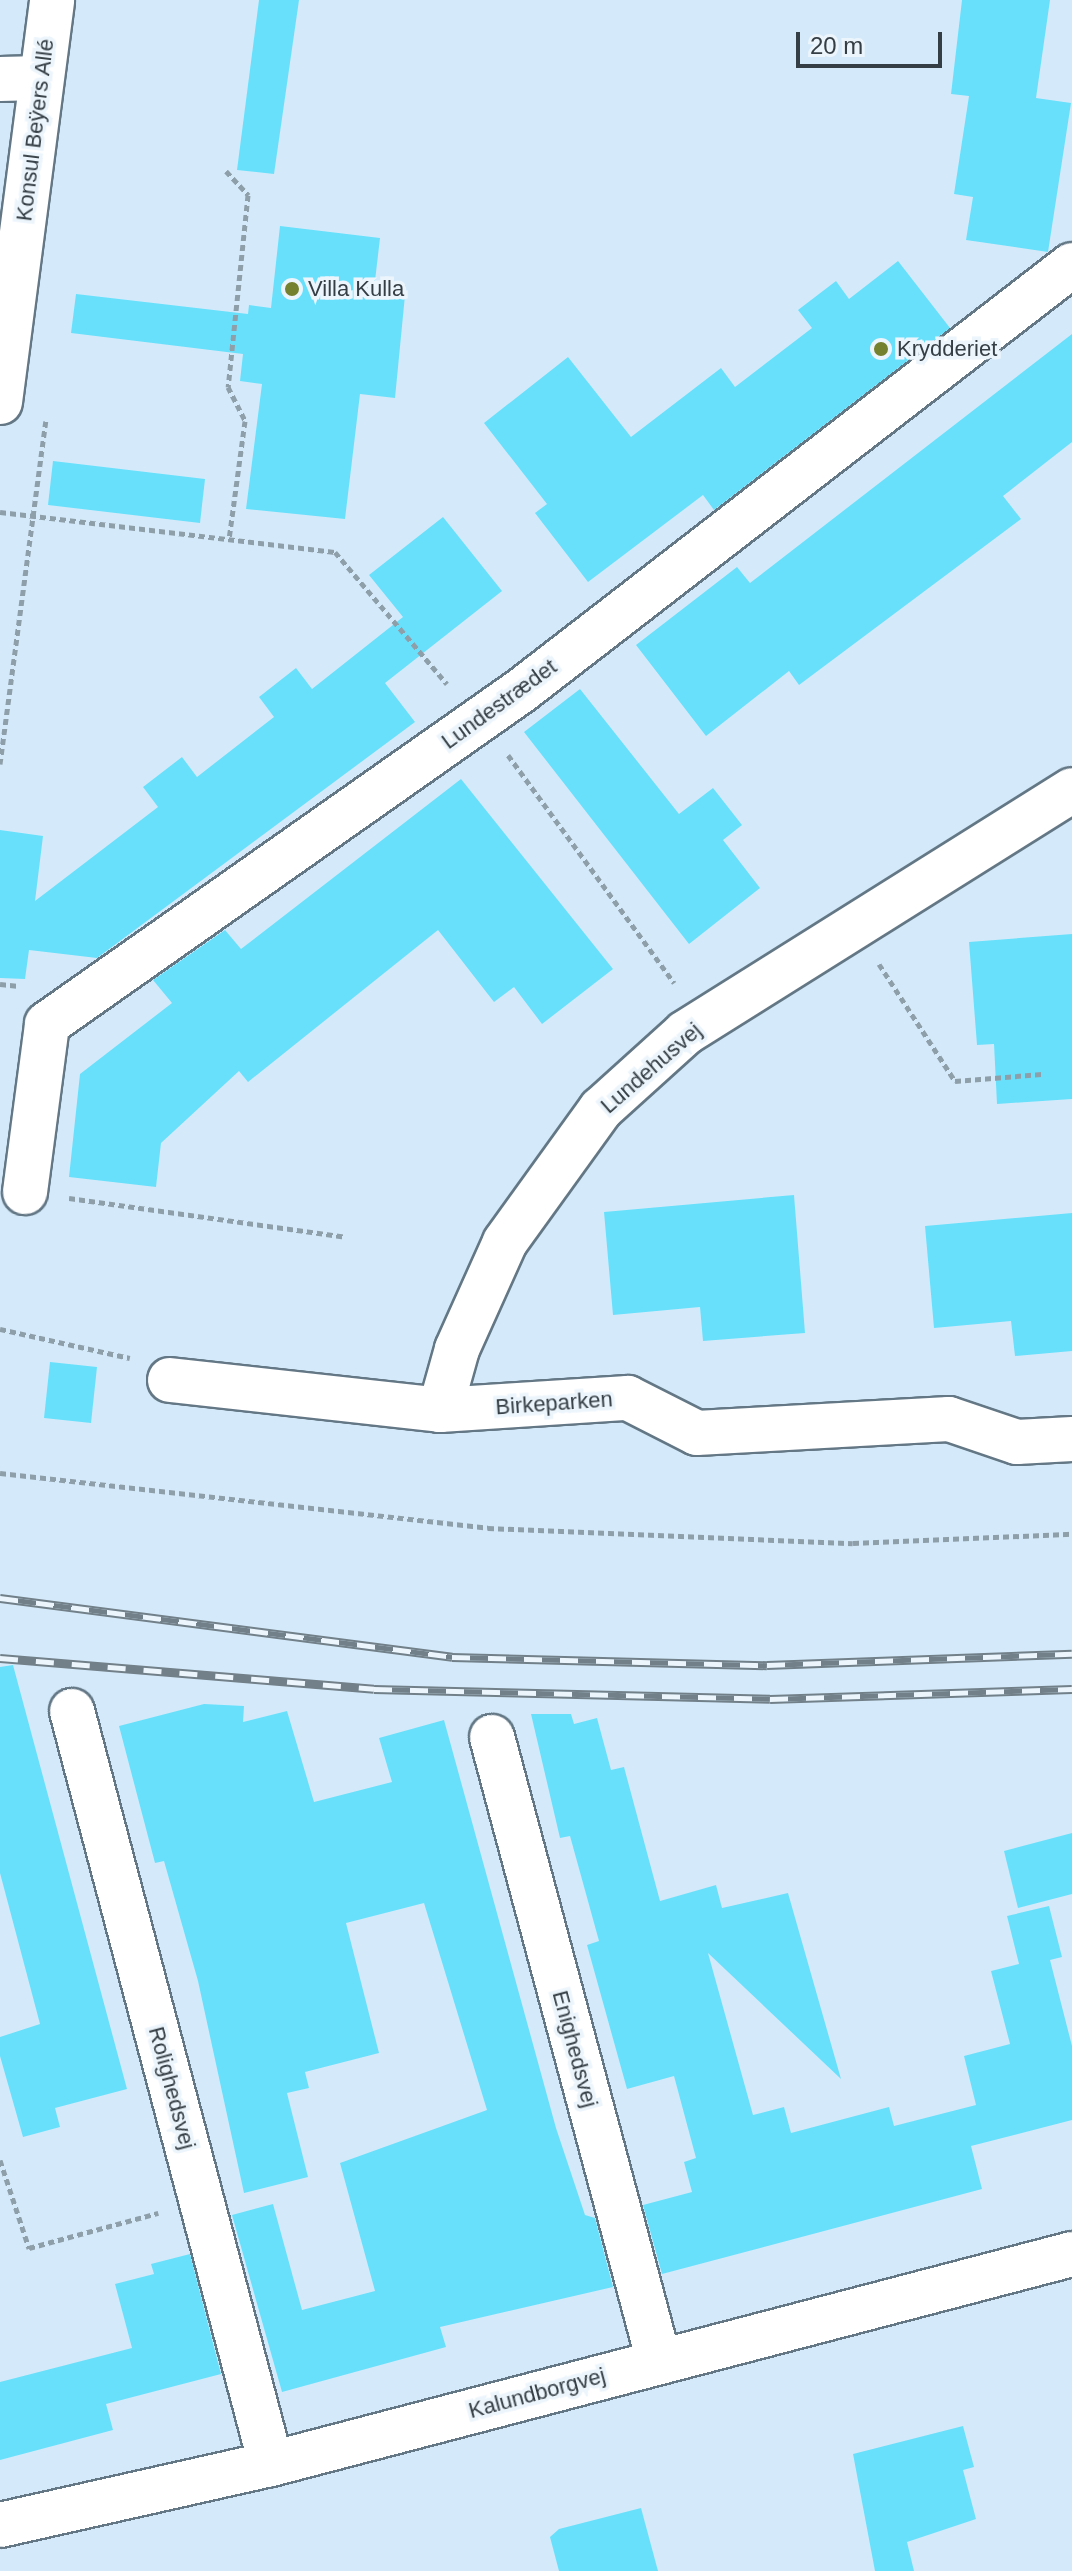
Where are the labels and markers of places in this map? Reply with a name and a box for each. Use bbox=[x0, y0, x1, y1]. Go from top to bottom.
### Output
place label: Villa Kulla bbox=[308, 276, 404, 302]
marker: Villa Kulla bbox=[283, 280, 301, 298]
place label: Krydderiet bbox=[897, 336, 997, 362]
marker: Krydderiet bbox=[872, 340, 890, 358]

